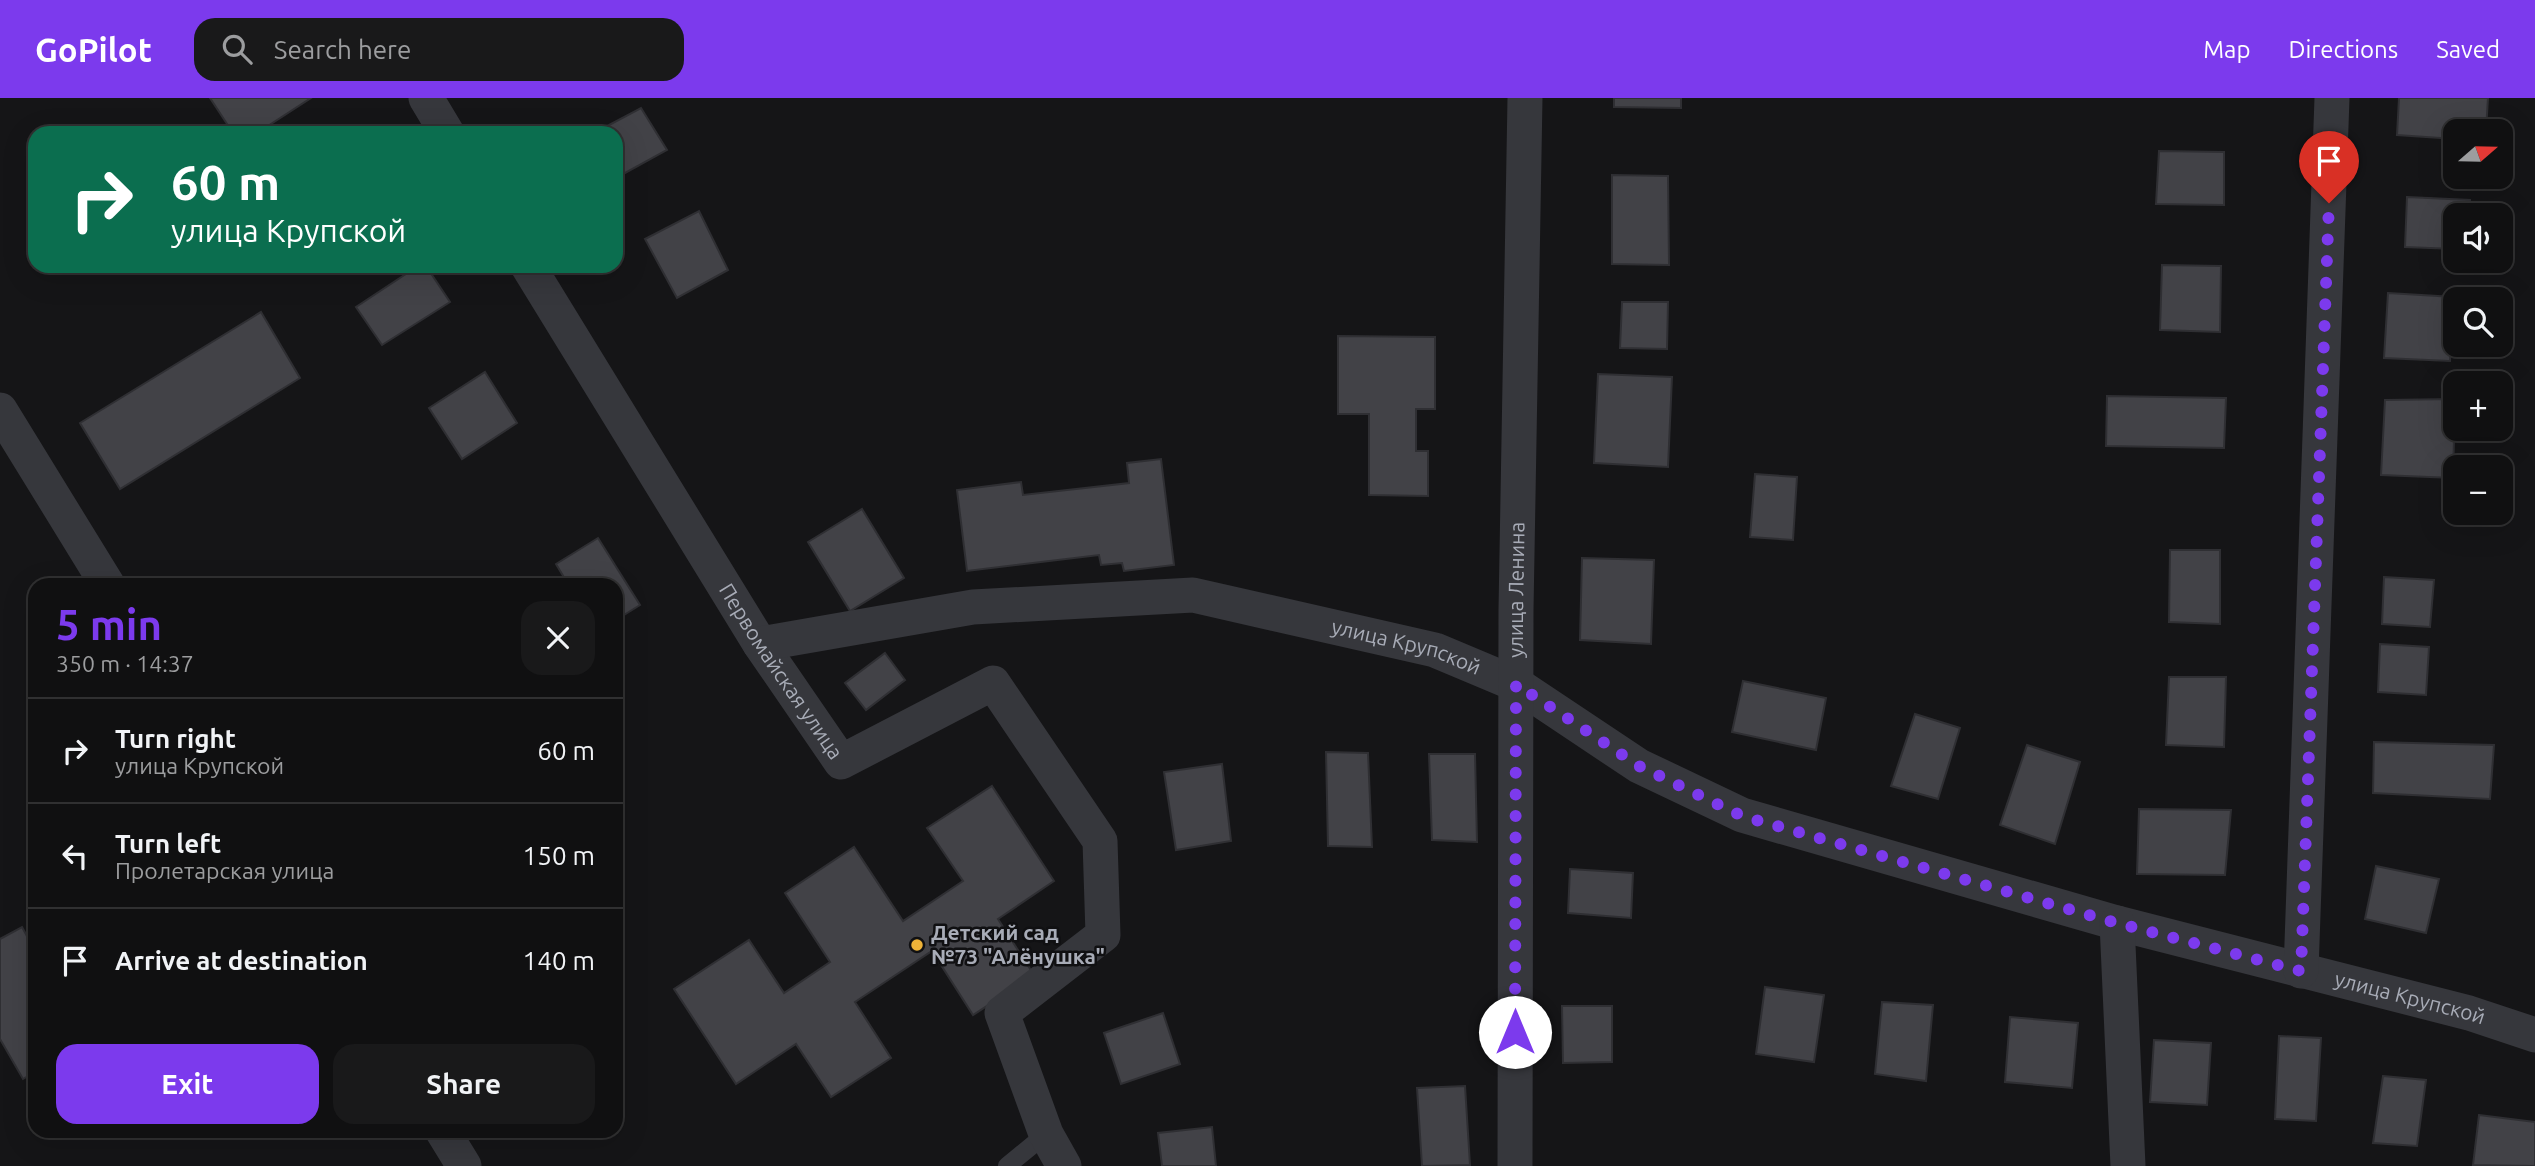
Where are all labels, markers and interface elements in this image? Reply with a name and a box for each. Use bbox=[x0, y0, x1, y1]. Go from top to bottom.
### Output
search box bbox=[194, 18, 684, 81]
icon: search bbox=[218, 30, 256, 68]
text: GoPilot bbox=[35, 31, 152, 68]
text: Search here bbox=[274, 35, 411, 64]
text: Map bbox=[2203, 36, 2250, 63]
text: Directions bbox=[2288, 36, 2398, 63]
text: Saved bbox=[2436, 36, 2500, 63]
north arrow bbox=[2443, 119, 2513, 189]
map controls bbox=[2443, 119, 2513, 525]
pin bbox=[2299, 131, 2359, 203]
icon: arrive bbox=[2310, 142, 2348, 180]
icon: right bbox=[56, 154, 147, 245]
text: 60 m bbox=[171, 154, 280, 209]
button: sound bbox=[2443, 203, 2513, 273]
text: улица Крупской bbox=[171, 212, 406, 248]
button: search bbox=[2443, 287, 2513, 357]
button: + bbox=[2443, 371, 2513, 441]
button: − bbox=[2443, 455, 2513, 525]
street label: улица Ленина bbox=[1503, 522, 1529, 658]
street label: Первомайская улица bbox=[715, 579, 848, 763]
text: 5 min bbox=[56, 601, 162, 648]
button: close bbox=[521, 601, 595, 675]
street label: улица Крупской bbox=[1329, 614, 1485, 679]
text: 350 m · 14:37 bbox=[56, 651, 194, 676]
text: Turn right bbox=[115, 724, 236, 753]
icon: right bbox=[56, 732, 94, 770]
text: 60 m bbox=[537, 736, 595, 765]
text: улица Крупской bbox=[115, 753, 284, 778]
text: Turn left bbox=[115, 829, 221, 858]
icon: left bbox=[56, 837, 94, 875]
text: 150 m bbox=[523, 841, 595, 870]
text: Пролетарская улица bbox=[115, 858, 334, 883]
place label: Детский сад №73 "Алёнушка" bbox=[931, 920, 1105, 968]
marker: Детский сад №73 "Алёнушка" bbox=[909, 937, 925, 953]
icon: arrive bbox=[56, 942, 94, 980]
text: Arrive at destination bbox=[115, 946, 368, 975]
text: 140 m bbox=[523, 946, 595, 975]
street label: улица Крупской bbox=[2332, 966, 2489, 1029]
position arrow bbox=[1478, 995, 1552, 1069]
button: Exit bbox=[56, 1044, 319, 1124]
button: Share bbox=[333, 1044, 595, 1124]

